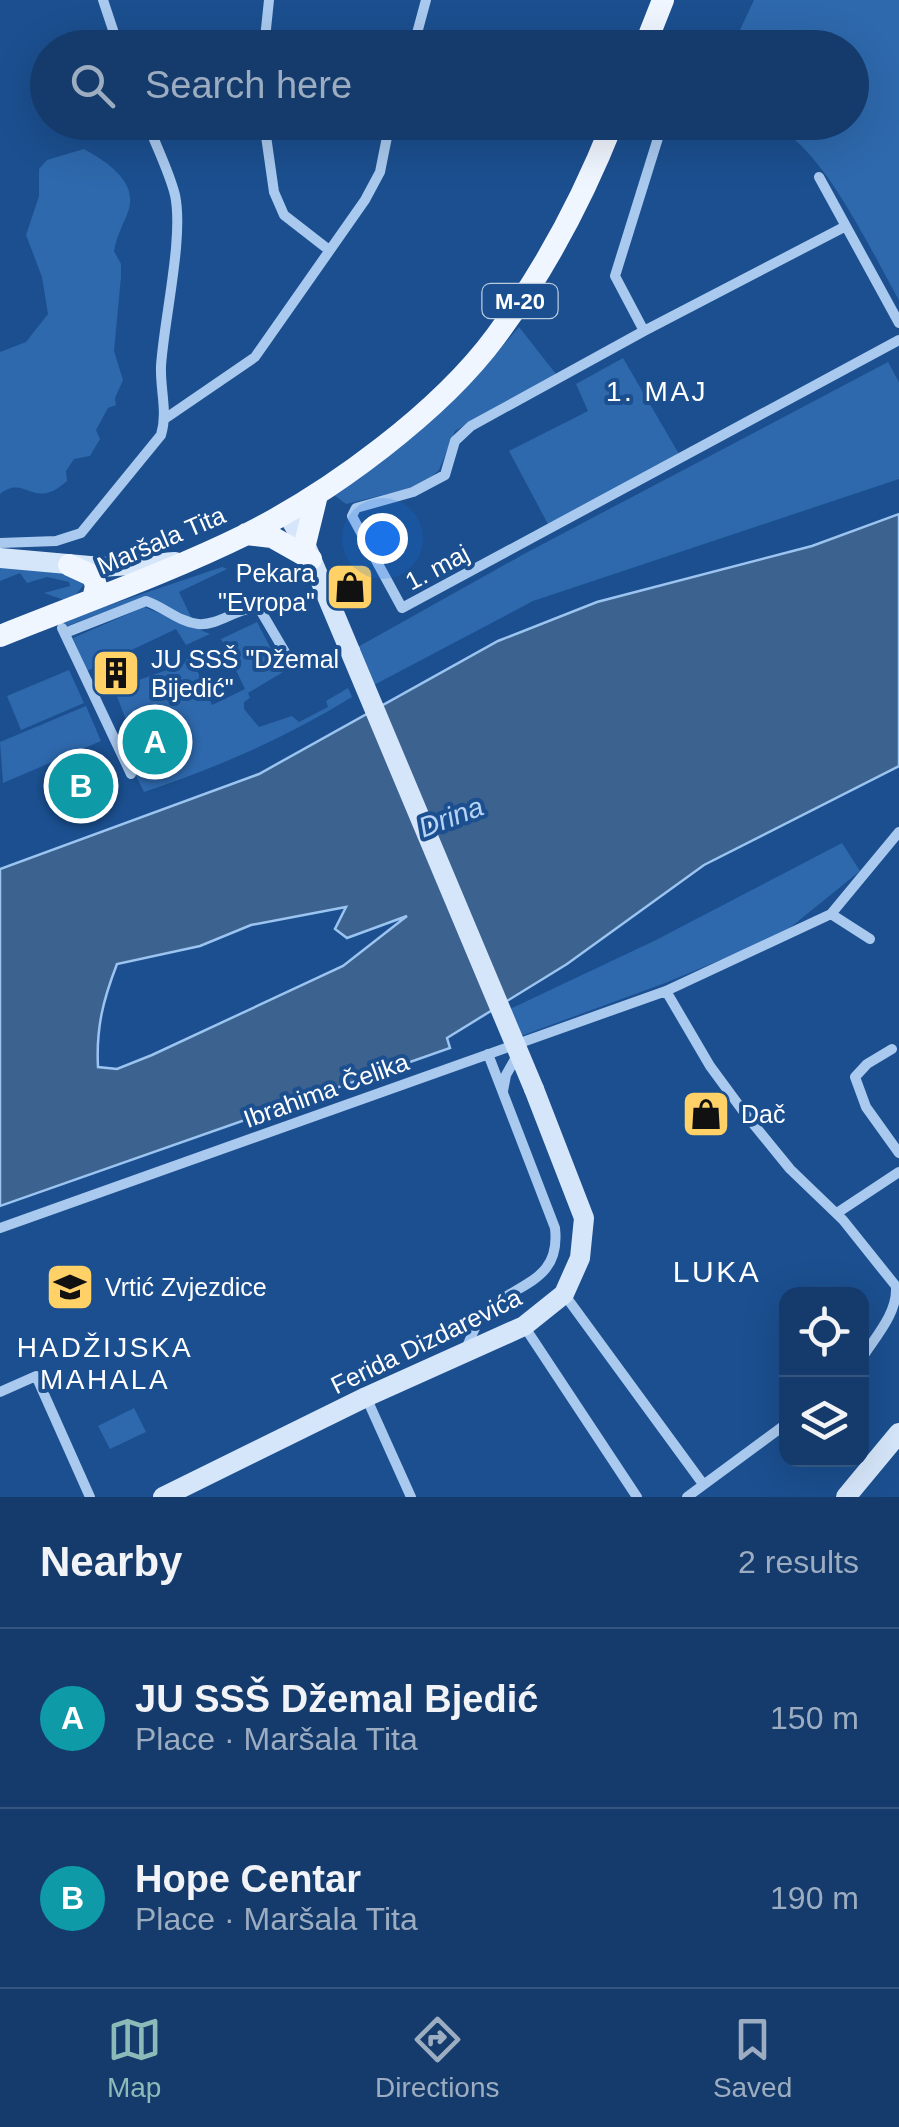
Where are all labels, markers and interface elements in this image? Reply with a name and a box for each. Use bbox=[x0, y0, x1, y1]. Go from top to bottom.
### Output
search box bbox=[30, 30, 869, 140]
icon: search bbox=[65, 58, 120, 113]
text: Search here bbox=[145, 64, 352, 106]
road number: M-20 bbox=[482, 284, 558, 318]
district label: 1. MAJ bbox=[606, 376, 708, 407]
street label: Maršala Tita bbox=[93, 500, 229, 579]
your location bbox=[357, 513, 408, 564]
street label: 1. maj bbox=[400, 539, 474, 595]
place label: Pekara "Evropa" bbox=[218, 559, 315, 616]
shop icon: Pekara "Evropa" bbox=[324, 561, 376, 613]
place label: JU SSŠ "Džemal Bijedić" bbox=[151, 645, 339, 702]
building icon: JU SSŠ "Džemal Bijedić" bbox=[90, 647, 142, 699]
pin: A bbox=[122, 704, 188, 780]
pin: B bbox=[48, 748, 114, 824]
water label: Drina bbox=[414, 791, 488, 843]
street label: Ibrahima Čelika bbox=[240, 1047, 412, 1133]
shop icon: Dač bbox=[680, 1088, 732, 1140]
place label: Dač bbox=[741, 1100, 785, 1128]
district label: LUKA bbox=[673, 1255, 761, 1288]
school or university icon: Vrtić Zvjezdice bbox=[44, 1261, 96, 1313]
place label: Vrtić Zvjezdice bbox=[105, 1273, 267, 1301]
street label: Ferida Dizdarevića bbox=[326, 1283, 526, 1399]
map controls bbox=[779, 1287, 869, 1467]
button: locate bbox=[779, 1287, 869, 1377]
district label: HADŽIJSKA MAHALA bbox=[17, 1332, 193, 1395]
button: layers bbox=[779, 1377, 869, 1467]
text: Nearby bbox=[40, 1538, 182, 1585]
text: 2 results bbox=[738, 1544, 859, 1580]
text: JU SSŠ Džemal Bjedić bbox=[135, 1678, 538, 1720]
text: A bbox=[61, 1700, 84, 1736]
text: 150 m bbox=[770, 1700, 859, 1736]
text: Place · Maršala Tita bbox=[135, 1721, 418, 1757]
text: Hope Centar bbox=[135, 1858, 361, 1900]
text: B bbox=[61, 1880, 84, 1916]
text: 190 m bbox=[770, 1880, 859, 1916]
text: Place · Maršala Tita bbox=[135, 1901, 418, 1937]
tab: Map bbox=[107, 2012, 162, 2104]
tab: Directions bbox=[375, 2012, 500, 2104]
tab: Saved bbox=[713, 2012, 792, 2104]

